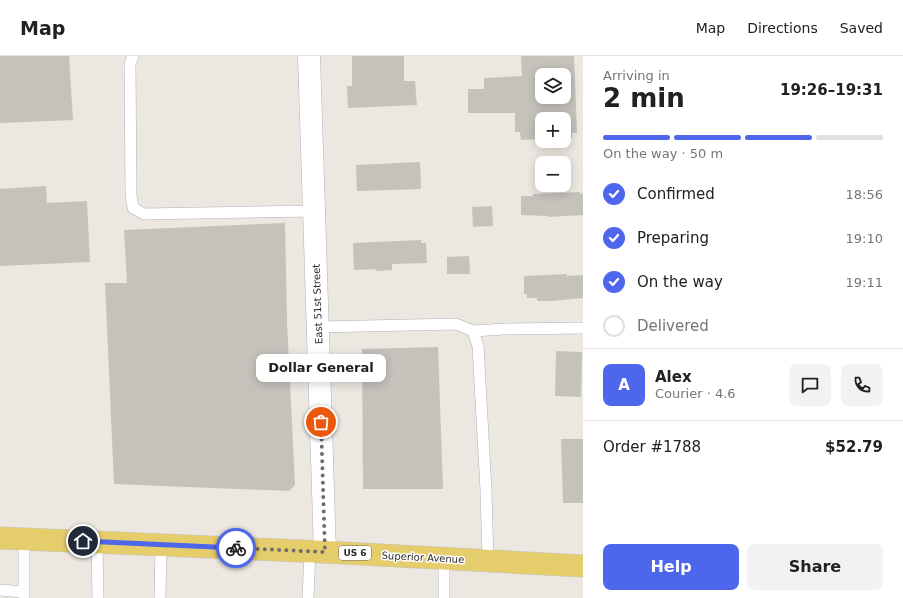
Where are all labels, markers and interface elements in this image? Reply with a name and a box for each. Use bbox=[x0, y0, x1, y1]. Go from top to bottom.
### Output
text: Map bbox=[20, 17, 65, 39]
text: Map bbox=[696, 20, 725, 36]
text: Directions bbox=[747, 20, 818, 36]
text: Saved bbox=[840, 20, 883, 36]
map controls bbox=[535, 68, 571, 192]
button: layers bbox=[535, 68, 571, 104]
text: Arriving in bbox=[603, 68, 670, 83]
text: 19:26–19:31 bbox=[780, 81, 883, 99]
text: 2 min bbox=[603, 83, 685, 113]
button: + bbox=[535, 112, 571, 148]
text: On the way · 50 m bbox=[603, 146, 723, 161]
button: − bbox=[535, 156, 571, 192]
icon: check bbox=[603, 183, 625, 205]
text: Confirmed bbox=[637, 185, 715, 203]
text: 18:56 bbox=[846, 187, 883, 202]
icon: check bbox=[603, 227, 625, 249]
text: Preparing bbox=[637, 229, 709, 247]
text: 19:10 bbox=[846, 231, 883, 246]
street label: East 51st Street bbox=[311, 264, 324, 344]
icon: check bbox=[603, 271, 625, 293]
text: On the way bbox=[637, 273, 723, 291]
text: 19:11 bbox=[846, 275, 883, 290]
text: Delivered bbox=[637, 317, 709, 335]
callout: Dollar General bbox=[256, 354, 386, 382]
text: Dollar General bbox=[268, 360, 374, 375]
button: chat bbox=[789, 364, 831, 406]
button: phone bbox=[841, 364, 883, 406]
text: Alex bbox=[655, 368, 692, 386]
text: A bbox=[618, 376, 630, 394]
text: Courier · 4.6 bbox=[655, 386, 736, 401]
pin bbox=[304, 405, 338, 439]
icon: bag bbox=[310, 411, 332, 433]
text: Order #1788 bbox=[603, 438, 701, 456]
text: $52.79 bbox=[825, 438, 883, 456]
pin bbox=[66, 524, 100, 558]
courier bbox=[216, 528, 256, 568]
icon: home bbox=[72, 530, 94, 552]
icon: bike bbox=[225, 537, 247, 559]
button: Help bbox=[603, 544, 739, 590]
button: Share bbox=[747, 544, 883, 590]
road number: US 6 bbox=[339, 546, 371, 560]
street label: Superior Avenue bbox=[381, 550, 465, 565]

